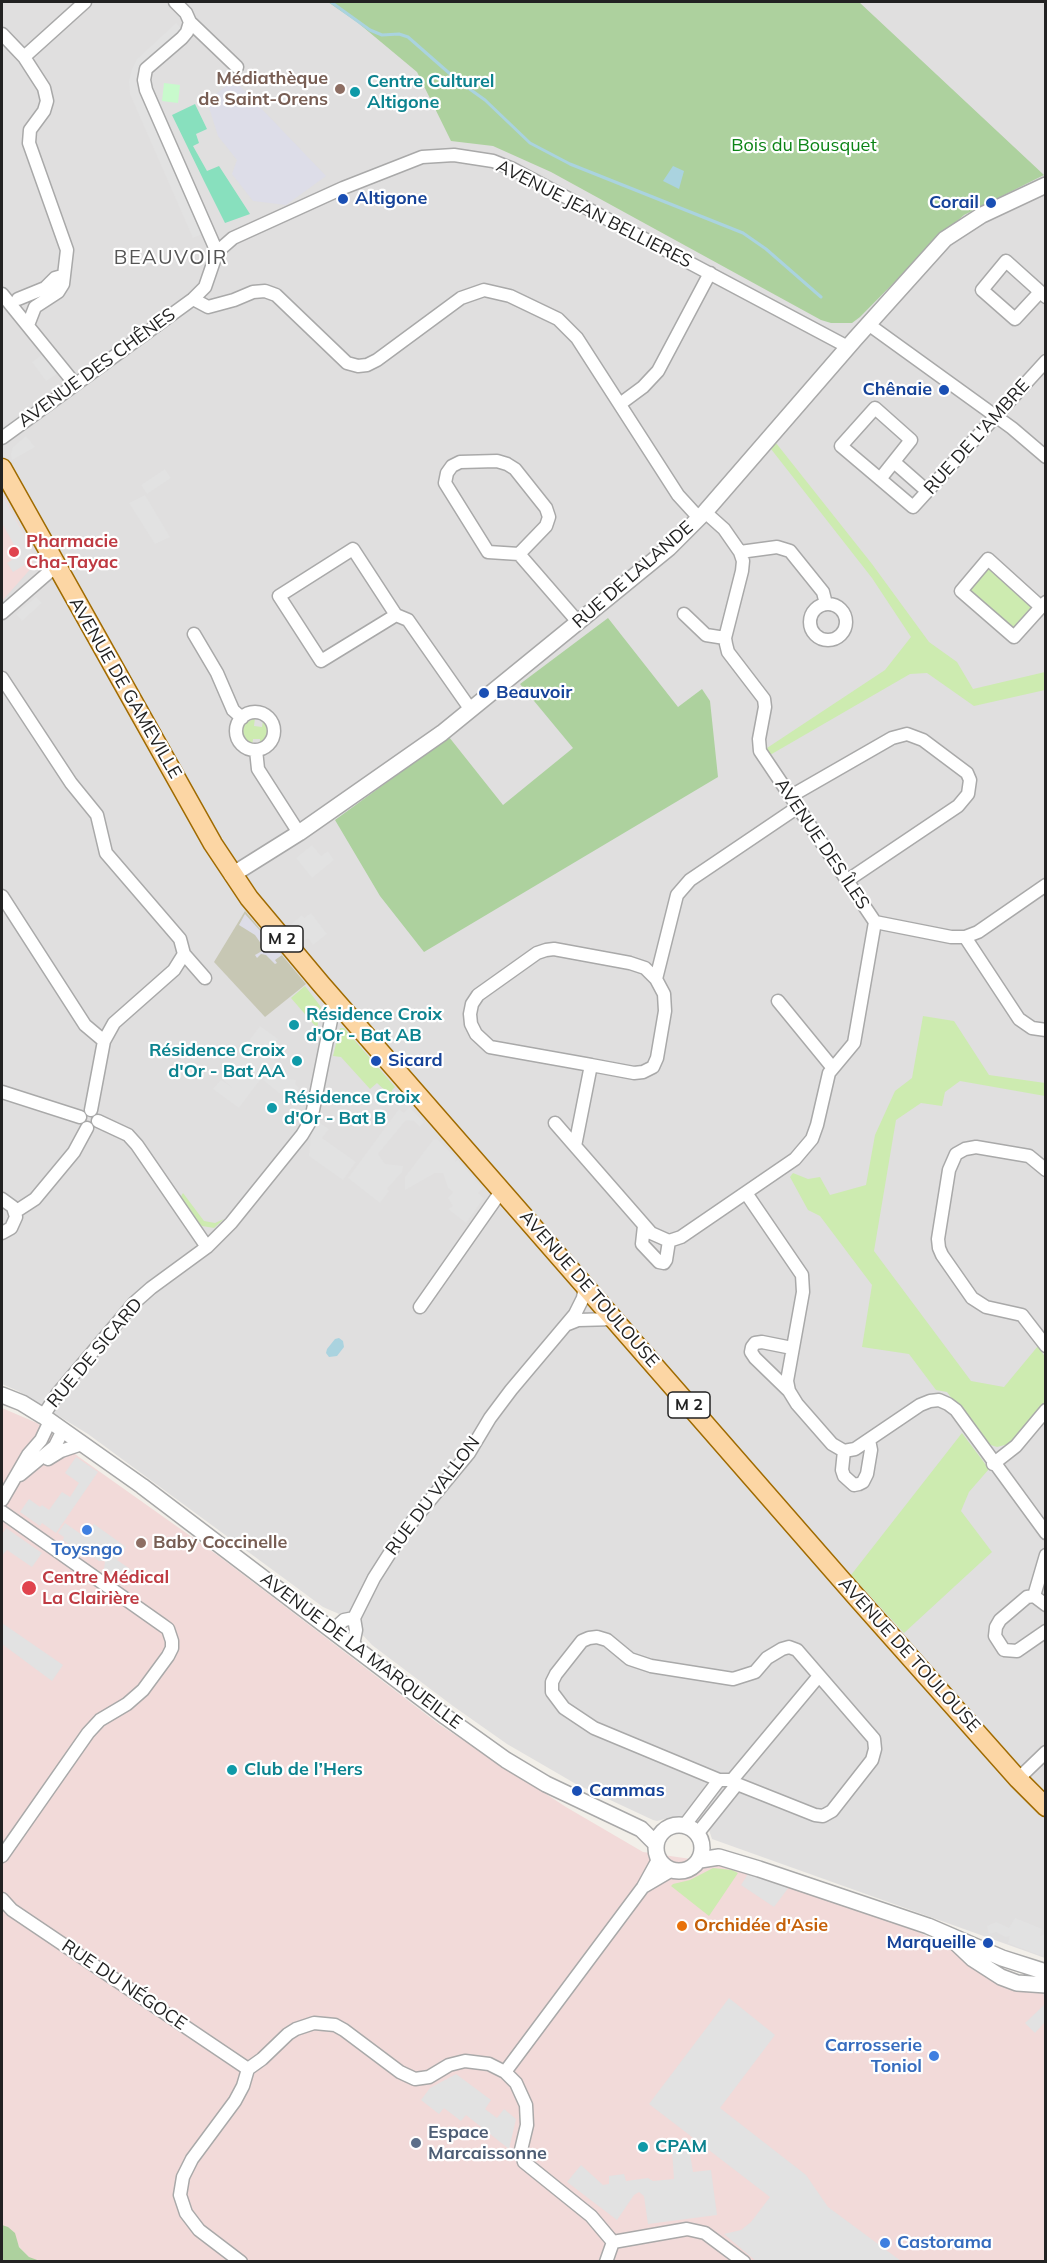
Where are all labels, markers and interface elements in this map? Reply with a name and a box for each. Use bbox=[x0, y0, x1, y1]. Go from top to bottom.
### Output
place label: Médiathèque de Saint-Orens bbox=[198, 68, 328, 110]
place label: Centre Culturel Altigone bbox=[367, 71, 495, 113]
marker: Médiathèque de Saint-Orens bbox=[333, 82, 347, 96]
marker: Centre Culturel Altigone bbox=[348, 85, 362, 99]
park label: Bois du Bousquet bbox=[731, 135, 877, 157]
street label: AVENUE JEAN BELLIERES bbox=[493, 155, 695, 273]
place label: Altigone bbox=[355, 188, 427, 210]
marker: Altigone bbox=[336, 192, 350, 206]
place label: Corail bbox=[929, 192, 979, 214]
marker: Corail bbox=[984, 196, 998, 210]
district label: BEAUVOIR bbox=[114, 246, 228, 270]
street label: AVENUE DES CHÊNES bbox=[14, 304, 180, 432]
street label: RUE DE L'AMBRE bbox=[920, 375, 1034, 499]
place label: Chênaie bbox=[862, 379, 932, 401]
marker: Chênaie bbox=[937, 383, 951, 397]
street label: RUE DE LALANDE bbox=[568, 517, 698, 633]
place label: Pharmacie Cha-Tayac bbox=[26, 531, 118, 574]
marker: Pharmacie Cha-Tayac bbox=[7, 545, 21, 559]
street label: AVENUE DE GAMEVILLE bbox=[64, 594, 186, 782]
place label: Beauvoir bbox=[496, 682, 572, 704]
marker: Beauvoir bbox=[477, 686, 491, 700]
street label: AVENUE DES ÎLES bbox=[770, 774, 874, 914]
road number: M 2 bbox=[261, 926, 303, 952]
place label: Résidence Croix d'Or - Bat AB bbox=[306, 1004, 442, 1046]
marker: Résidence Croix d'Or - Bat AB bbox=[287, 1018, 301, 1032]
place label: Résidence Croix d'Or - Bat AA bbox=[149, 1040, 285, 1082]
place label: Sicard bbox=[388, 1050, 443, 1072]
marker: Résidence Croix d'Or - Bat AA bbox=[290, 1054, 304, 1068]
marker: Sicard bbox=[369, 1054, 383, 1068]
place label: Résidence Croix d'Or - Bat B bbox=[284, 1087, 420, 1130]
marker: Résidence Croix d'Or - Bat B bbox=[265, 1101, 279, 1115]
street label: AVENUE DE TOULOUSE bbox=[515, 1206, 663, 1372]
street label: RUE DE SICARD bbox=[43, 1294, 147, 1412]
road number: M 2 bbox=[668, 1392, 710, 1418]
street label: RUE DU VALLON bbox=[381, 1432, 485, 1560]
marker: Toysngo bbox=[80, 1523, 94, 1537]
place label: Baby Coccinelle bbox=[153, 1532, 287, 1554]
marker: Baby Coccinelle bbox=[134, 1536, 148, 1550]
place label: Toysngo bbox=[51, 1539, 123, 1561]
place label: Centre Médical La Clairière bbox=[42, 1567, 169, 1610]
street label: AVENUE DE LA MARQUEILLE bbox=[256, 1568, 466, 1734]
street label: AVENUE DE TOULOUSE bbox=[834, 1573, 984, 1737]
marker: Centre Médical La Clairière bbox=[20, 1579, 38, 1597]
place label: Club de l’Hers bbox=[244, 1759, 363, 1781]
marker: Club de l’Hers bbox=[225, 1763, 239, 1777]
place label: Cammas bbox=[589, 1780, 665, 1802]
marker: Cammas bbox=[570, 1784, 584, 1798]
place label: Orchidée d'Asie bbox=[694, 1915, 828, 1937]
marker: Orchidée d'Asie bbox=[675, 1919, 689, 1933]
place label: Marqueille bbox=[887, 1932, 976, 1954]
street label: RUE DU NÉGOCE bbox=[57, 1935, 191, 2035]
marker: Marqueille bbox=[981, 1936, 995, 1950]
place label: Carrosserie Toniol bbox=[825, 2035, 922, 2078]
marker: Carrosserie Toniol bbox=[927, 2049, 941, 2063]
place label: Espace Marcaissonne bbox=[428, 2122, 547, 2164]
marker: Espace Marcaissonne bbox=[409, 2136, 423, 2150]
place label: CPAM bbox=[655, 2136, 707, 2158]
marker: CPAM bbox=[636, 2140, 650, 2154]
place label: Castorama bbox=[897, 2232, 992, 2254]
marker: Castorama bbox=[878, 2236, 892, 2250]

